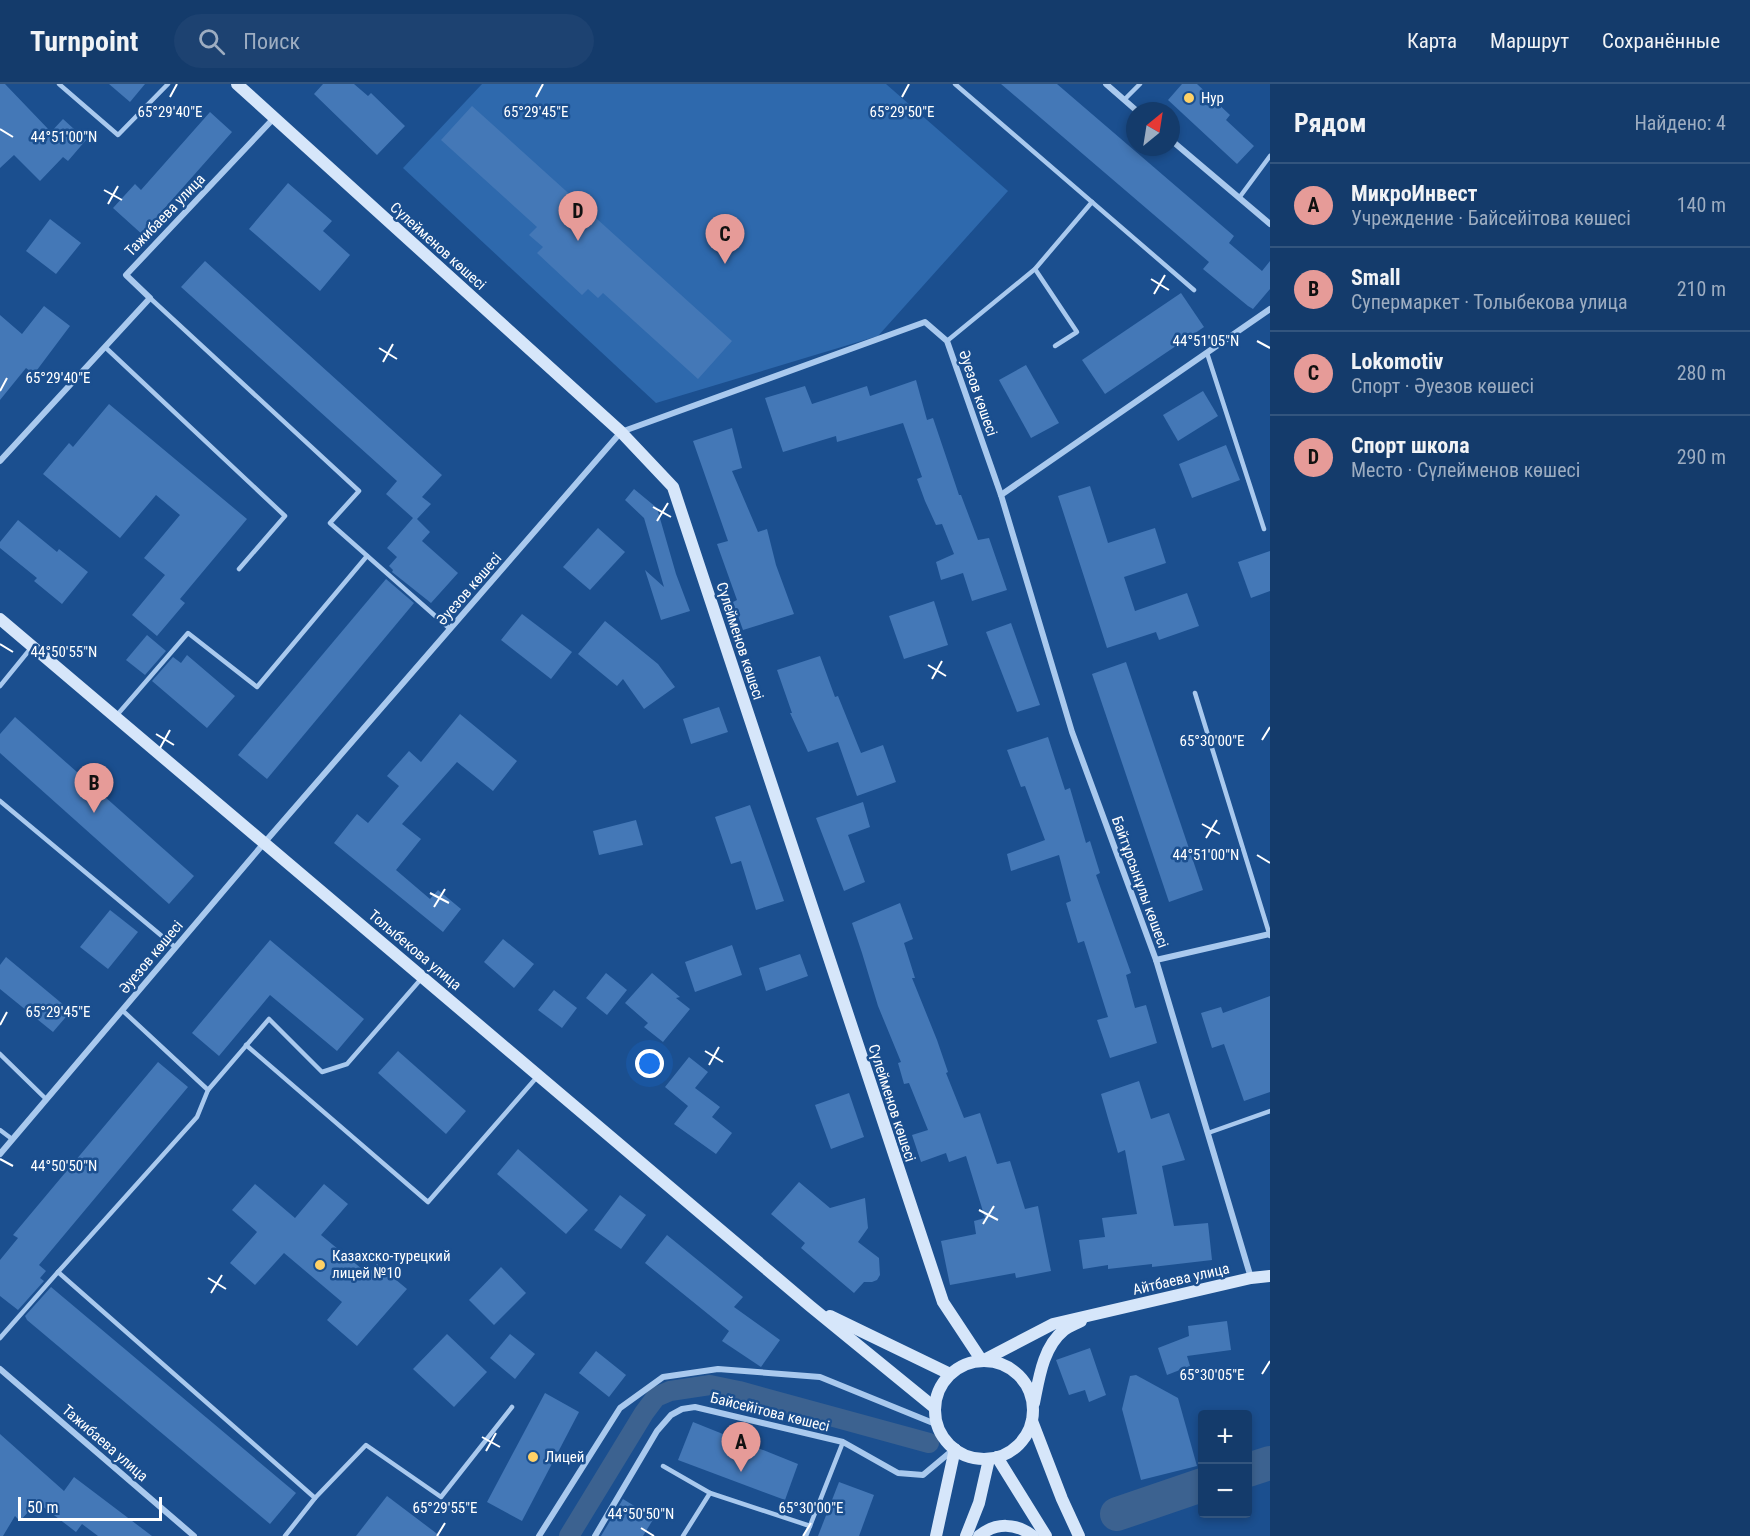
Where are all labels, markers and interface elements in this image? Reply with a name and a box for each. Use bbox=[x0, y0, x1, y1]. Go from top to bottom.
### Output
search box bbox=[174, 14, 594, 68]
text: Turnpoint bbox=[30, 25, 138, 58]
icon: search bbox=[195, 25, 228, 58]
text: Поиск bbox=[243, 29, 300, 54]
text: Карта bbox=[1407, 29, 1457, 53]
text: Маршрут bbox=[1490, 29, 1569, 53]
text: Сохранённые bbox=[1602, 29, 1720, 53]
place label: Нур bbox=[1201, 89, 1224, 107]
marker: Нур bbox=[1182, 91, 1196, 105]
north arrow bbox=[1126, 102, 1180, 156]
text: 65°29'40"E bbox=[138, 103, 202, 121]
text: 65°29'45"E bbox=[504, 103, 568, 121]
text: 65°29'50"E bbox=[870, 103, 934, 121]
text: Рядом bbox=[1294, 108, 1366, 138]
text: Найдено: 4 bbox=[1634, 111, 1726, 135]
text: 44°51'00"N bbox=[31, 128, 97, 146]
street label: Тажибаева улица bbox=[121, 170, 209, 260]
text: МикроИнвест bbox=[1351, 181, 1478, 206]
pin: D bbox=[558, 192, 598, 241]
text: A bbox=[1308, 193, 1319, 217]
text: 140 m bbox=[1677, 193, 1726, 217]
street label: Сүлейменов көшесі bbox=[386, 198, 490, 294]
text: Учреждение · Байсейітова көшесі bbox=[1351, 206, 1631, 230]
pin: C bbox=[706, 214, 744, 264]
text: Small bbox=[1351, 265, 1401, 290]
text: B bbox=[1308, 277, 1319, 301]
text: 210 m bbox=[1677, 277, 1726, 301]
text: Супермаркет · Толыбекова улица bbox=[1351, 290, 1628, 314]
text: 44°51'05"N bbox=[1173, 332, 1239, 350]
street label: Әуезов көшесі bbox=[955, 348, 1001, 438]
text: Lokomotiv bbox=[1351, 349, 1443, 374]
text: C bbox=[1308, 361, 1319, 385]
text: 280 m bbox=[1677, 361, 1726, 385]
text: 65°29'40"E bbox=[26, 369, 90, 387]
text: Спорт · Әуезов көшесі bbox=[1351, 374, 1534, 398]
text: Спорт школа bbox=[1351, 433, 1470, 458]
text: D bbox=[1308, 445, 1319, 469]
text: 290 m bbox=[1677, 445, 1726, 469]
text: Место · Сүлейменов көшесі bbox=[1351, 458, 1580, 482]
street label: Әуезов көшесі bbox=[433, 549, 505, 629]
street label: Сүлейменов көшесі bbox=[712, 580, 768, 702]
text: 44°50'55"N bbox=[31, 643, 97, 661]
text: 65°30'00"E bbox=[1180, 732, 1244, 750]
pin: B bbox=[74, 764, 113, 813]
street label: Байтұрсынұлы көшесі bbox=[1108, 814, 1172, 950]
text: 44°51'00"N bbox=[1173, 846, 1239, 864]
street label: Толыбекова улица bbox=[365, 906, 465, 994]
street label: Әуезов көшесі bbox=[115, 917, 187, 997]
text: 65°29'45"E bbox=[26, 1003, 90, 1021]
street label: Сүлейменов көшесі bbox=[864, 1042, 920, 1164]
your location bbox=[635, 1049, 664, 1078]
text: 44°50'50"N bbox=[31, 1157, 97, 1175]
place label: Казахско-турецкий лицей №10 bbox=[332, 1247, 451, 1282]
marker: Казахско-турецкий лицей №10 bbox=[313, 1258, 327, 1272]
street label: Айтбаева улица bbox=[1131, 1259, 1231, 1299]
text: 65°30'05"E bbox=[1180, 1366, 1244, 1384]
street label: Байсейітова көшесі bbox=[708, 1388, 832, 1436]
street label: Тажибаева улица bbox=[58, 1401, 152, 1485]
map controls bbox=[1198, 1410, 1252, 1518]
button: + bbox=[1198, 1410, 1252, 1464]
pin: A bbox=[722, 1422, 760, 1472]
place label: Лицей bbox=[545, 1448, 584, 1466]
marker: Лицей bbox=[526, 1450, 540, 1464]
button: − bbox=[1198, 1464, 1252, 1518]
scale bar bbox=[18, 1494, 162, 1522]
text: 50 m bbox=[27, 1498, 59, 1517]
text: 65°29'55"E bbox=[413, 1499, 477, 1517]
text: 65°30'00"E bbox=[779, 1499, 843, 1517]
text: 44°50'50"N bbox=[608, 1505, 674, 1523]

